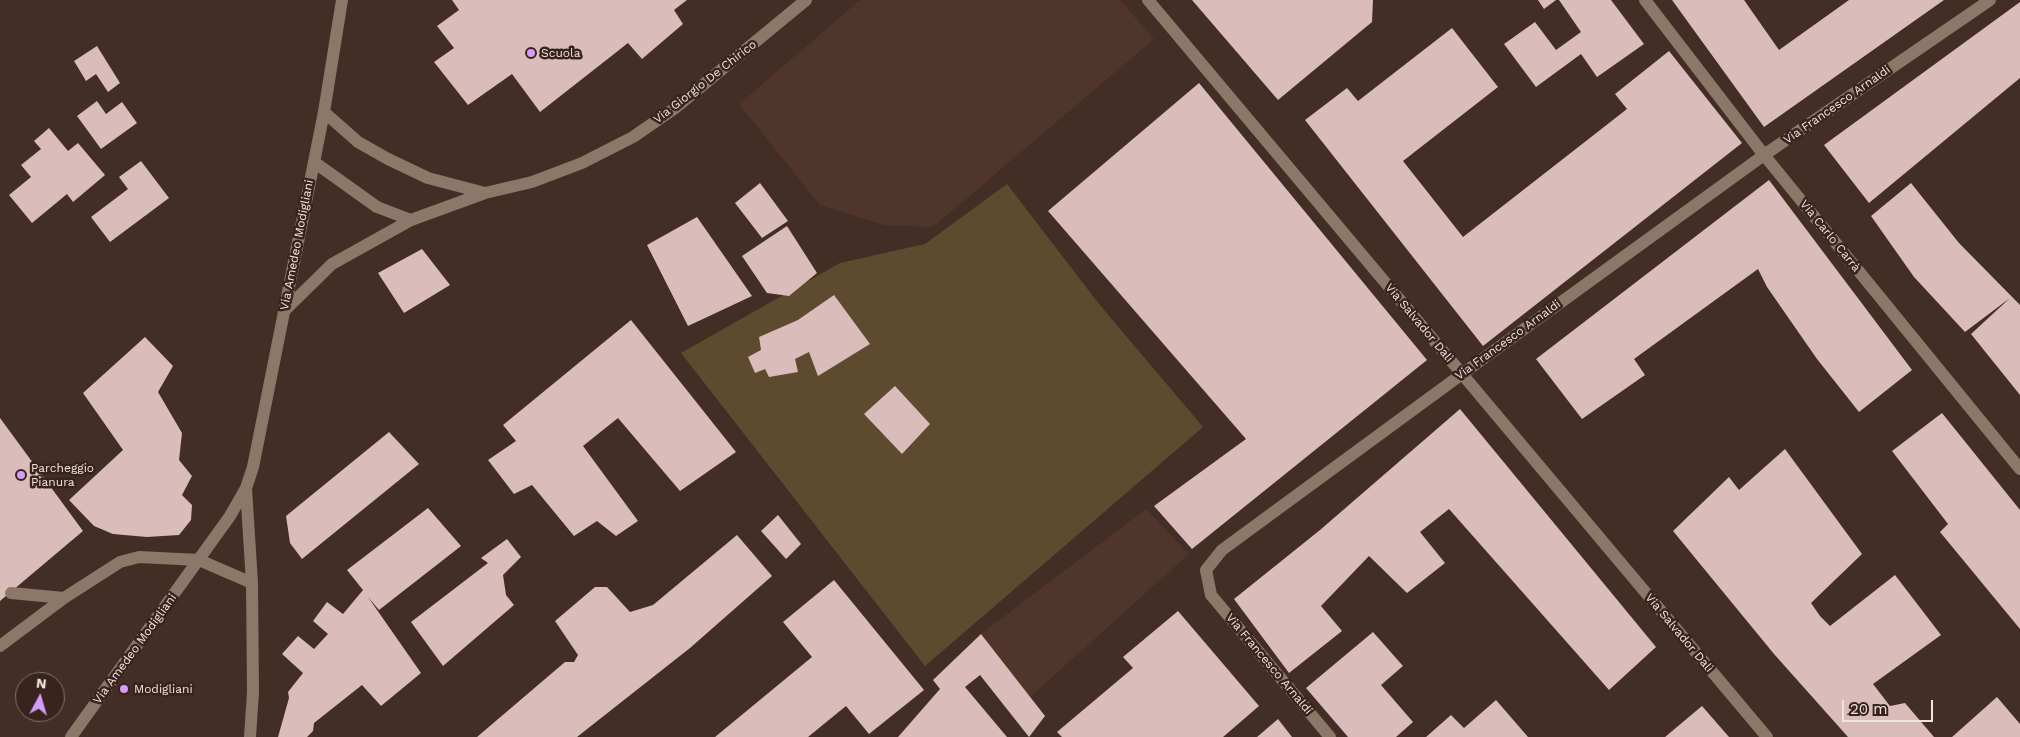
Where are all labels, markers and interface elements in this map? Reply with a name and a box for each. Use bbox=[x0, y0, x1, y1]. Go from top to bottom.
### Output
street label: Via Giorgio De Chirico bbox=[651, 37, 759, 127]
place label: Scuola bbox=[541, 46, 580, 60]
marker: Scuola bbox=[525, 47, 537, 59]
street label: Via Francesco Arnaldi bbox=[1781, 63, 1893, 147]
street label: Via Amedeo Modigliani bbox=[277, 179, 317, 311]
street label: Via Carlo Carrà bbox=[1797, 197, 1863, 275]
street label: Via Salvador Dalì bbox=[1382, 281, 1456, 365]
street label: Via Francesco Arnaldi bbox=[1452, 297, 1564, 383]
place label: Parcheggio Pianura bbox=[31, 461, 94, 489]
marker: Parcheggio Pianura bbox=[15, 469, 27, 481]
street label: Via Amedeo Modigliani bbox=[90, 591, 180, 707]
street label: Via Salvador Dalì bbox=[1642, 591, 1716, 675]
street label: Via Francesco Arnaldi bbox=[1223, 611, 1315, 717]
north arrow bbox=[15, 672, 65, 722]
text: N bbox=[35, 675, 47, 692]
place label: Modigliani bbox=[134, 682, 193, 696]
marker: Modigliani bbox=[118, 683, 130, 695]
scale bar bbox=[1845, 690, 1936, 722]
text: 20 m bbox=[1850, 700, 1888, 718]

